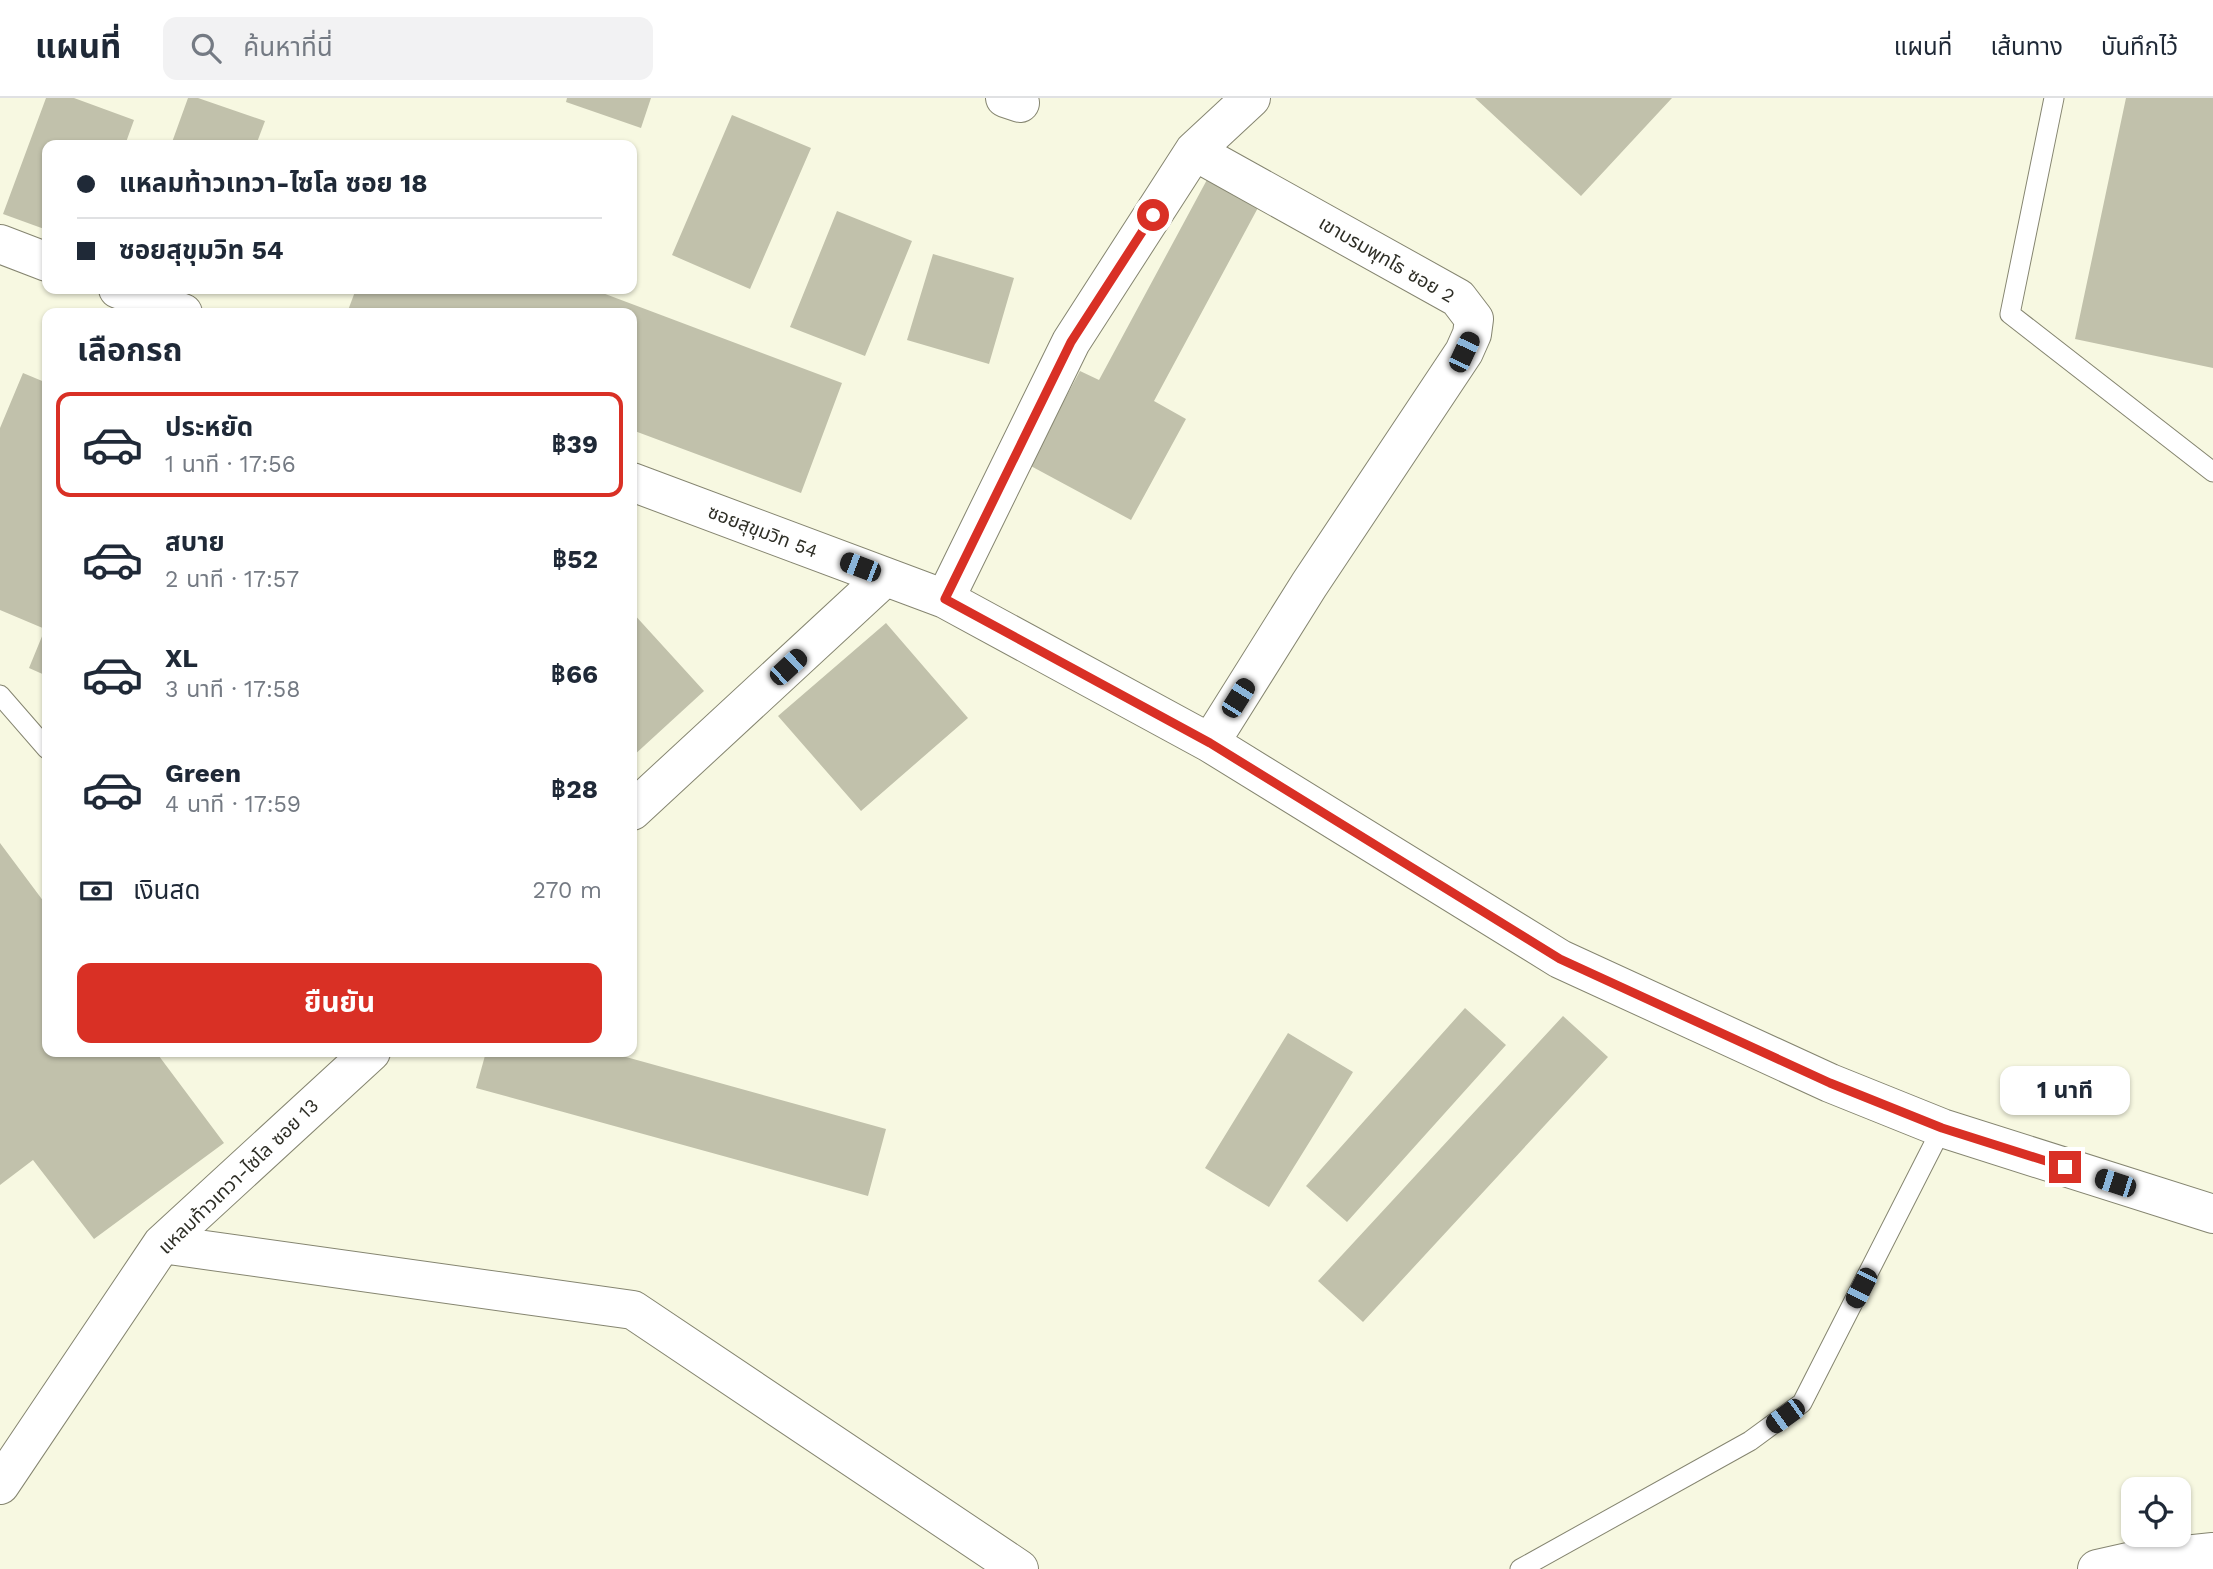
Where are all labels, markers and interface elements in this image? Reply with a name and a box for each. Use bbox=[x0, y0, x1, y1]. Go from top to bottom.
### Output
search box bbox=[163, 17, 653, 80]
text: แผนที่ bbox=[35, 27, 121, 66]
icon: search bbox=[187, 29, 225, 67]
text: ค้นหาที่นี่ bbox=[243, 32, 333, 62]
text: แผนที่ bbox=[1894, 33, 1952, 61]
text: เส้นทาง bbox=[1990, 33, 2063, 61]
text: บันทึกไว้ bbox=[2101, 33, 2178, 61]
text: แหลมท้าวเทวา-ไซโล ซอย 18 bbox=[119, 168, 428, 198]
route start bbox=[1137, 199, 1169, 231]
street label: เขาบรมพุทโธ ซอย 2 bbox=[1315, 211, 1459, 308]
text: ซอยสุขุมวิท 54 bbox=[119, 235, 284, 265]
car bbox=[1446, 329, 1483, 375]
text: เลือกรถ bbox=[77, 331, 182, 369]
text: ประหยัด bbox=[165, 412, 253, 442]
icon: car bbox=[81, 413, 144, 476]
text: ฿39 bbox=[551, 429, 598, 459]
text: 1 นาที · 17:56 bbox=[165, 451, 296, 478]
street label: ซอยสุขุมวิท 54 bbox=[705, 500, 821, 563]
text: สบาย bbox=[165, 527, 225, 557]
icon: car bbox=[81, 528, 144, 591]
text: ฿52 bbox=[552, 544, 598, 574]
car bbox=[837, 550, 884, 584]
text: 2 นาที · 17:57 bbox=[165, 566, 299, 593]
icon: car bbox=[81, 643, 144, 706]
text: XL bbox=[165, 643, 198, 673]
car bbox=[766, 645, 811, 689]
text: ฿66 bbox=[551, 659, 598, 689]
car bbox=[1218, 675, 1259, 721]
text: 3 นาที · 17:58 bbox=[165, 676, 300, 703]
icon: car bbox=[81, 758, 144, 821]
text: Green bbox=[165, 758, 241, 788]
text: ฿28 bbox=[551, 774, 598, 804]
text: 4 นาที · 17:59 bbox=[165, 791, 301, 818]
icon: cash bbox=[77, 872, 115, 910]
text: เงินสด bbox=[133, 875, 200, 905]
text: 270 m bbox=[533, 877, 602, 904]
button: ยืนยัน bbox=[77, 963, 602, 1043]
callout: 1 นาที bbox=[2000, 1066, 2130, 1114]
text: 1 นาที bbox=[2037, 1077, 2093, 1104]
street label: แหลมท้าวเทวา-ไซโล ซอย 13 bbox=[154, 1094, 323, 1259]
route end bbox=[2049, 1151, 2081, 1183]
car bbox=[2092, 1167, 2139, 1199]
car bbox=[1843, 1265, 1880, 1311]
car bbox=[1762, 1395, 1809, 1437]
map controls bbox=[2121, 1477, 2191, 1547]
button: locate bbox=[2121, 1477, 2191, 1547]

